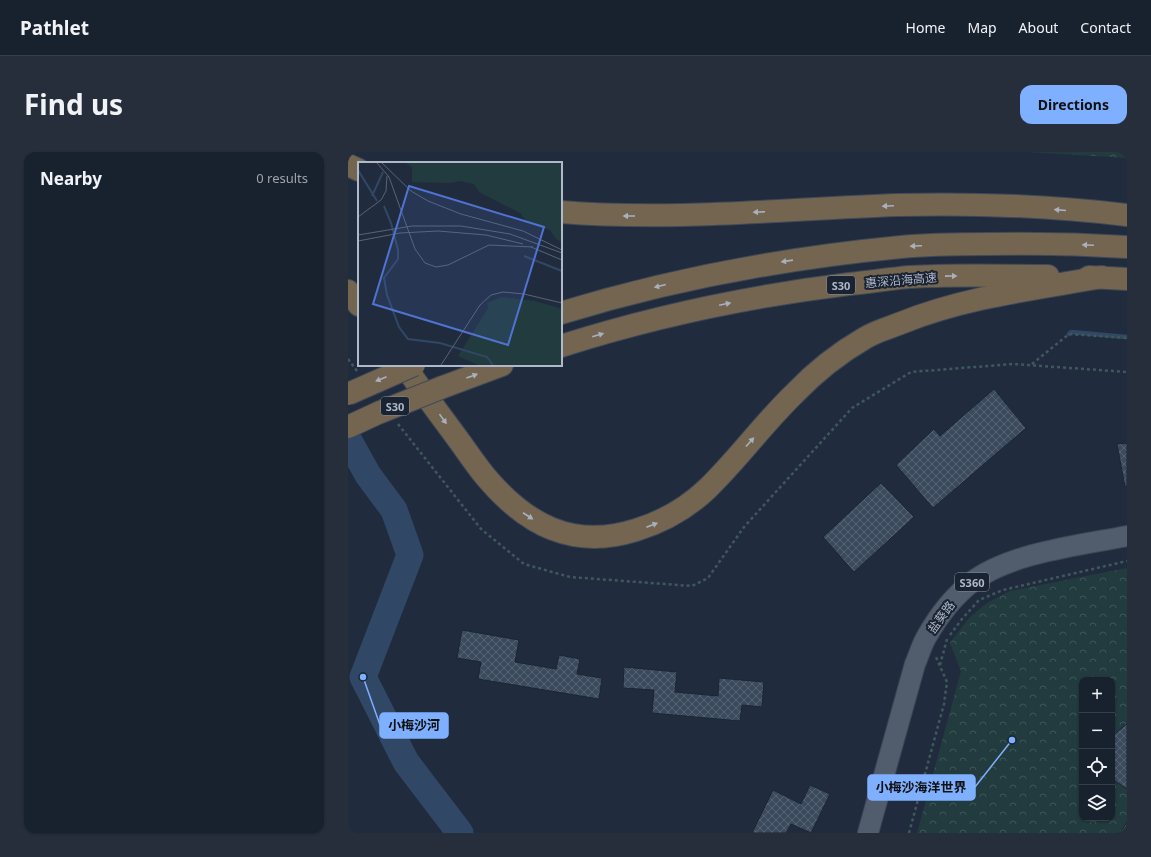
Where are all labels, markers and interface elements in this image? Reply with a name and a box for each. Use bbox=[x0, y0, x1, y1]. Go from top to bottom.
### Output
text: Pathlet bbox=[20, 15, 89, 41]
text: Home bbox=[906, 18, 945, 37]
text: Map bbox=[967, 18, 997, 37]
text: About bbox=[1019, 18, 1058, 37]
text: Contact bbox=[1080, 18, 1131, 37]
text: Find us bbox=[24, 85, 123, 123]
button: Directions bbox=[1020, 85, 1127, 124]
inset map bbox=[358, 162, 562, 366]
text: Nearby bbox=[40, 167, 102, 190]
text: 0 results bbox=[256, 169, 308, 187]
one-way arrow bbox=[882, 202, 894, 209]
one-way arrow bbox=[1054, 206, 1066, 213]
one-way arrow bbox=[752, 209, 765, 215]
one-way arrow bbox=[623, 212, 635, 219]
one-way arrow bbox=[1081, 242, 1094, 248]
one-way arrow bbox=[909, 243, 922, 249]
one-way arrow bbox=[781, 258, 793, 264]
street label: 惠深沿海高速 bbox=[864, 268, 938, 292]
one-way arrow bbox=[945, 273, 958, 279]
road number: S30 bbox=[827, 276, 855, 294]
one-way arrow bbox=[653, 283, 665, 289]
one-way arrow bbox=[719, 301, 731, 307]
one-way arrow bbox=[593, 332, 605, 338]
one-way arrow bbox=[467, 372, 479, 378]
one-way arrow bbox=[375, 376, 387, 383]
road number: S30 bbox=[381, 397, 409, 415]
one-way arrow bbox=[439, 414, 447, 424]
one-way arrow bbox=[746, 437, 755, 447]
one-way arrow bbox=[522, 513, 534, 520]
one-way arrow bbox=[646, 521, 658, 527]
road number: S360 bbox=[955, 573, 989, 591]
street label: 盐葵路 bbox=[924, 597, 958, 637]
map controls bbox=[1079, 677, 1115, 821]
button: + bbox=[1079, 677, 1115, 713]
callout: 小梅沙河 bbox=[380, 713, 448, 738]
button: − bbox=[1079, 713, 1115, 749]
text: 小梅沙河 bbox=[388, 716, 440, 734]
button: locate bbox=[1079, 749, 1115, 785]
callout: 小梅沙海洋世界 bbox=[868, 775, 975, 800]
text: 小梅沙海洋世界 bbox=[875, 778, 967, 796]
button: layers bbox=[1079, 785, 1115, 821]

